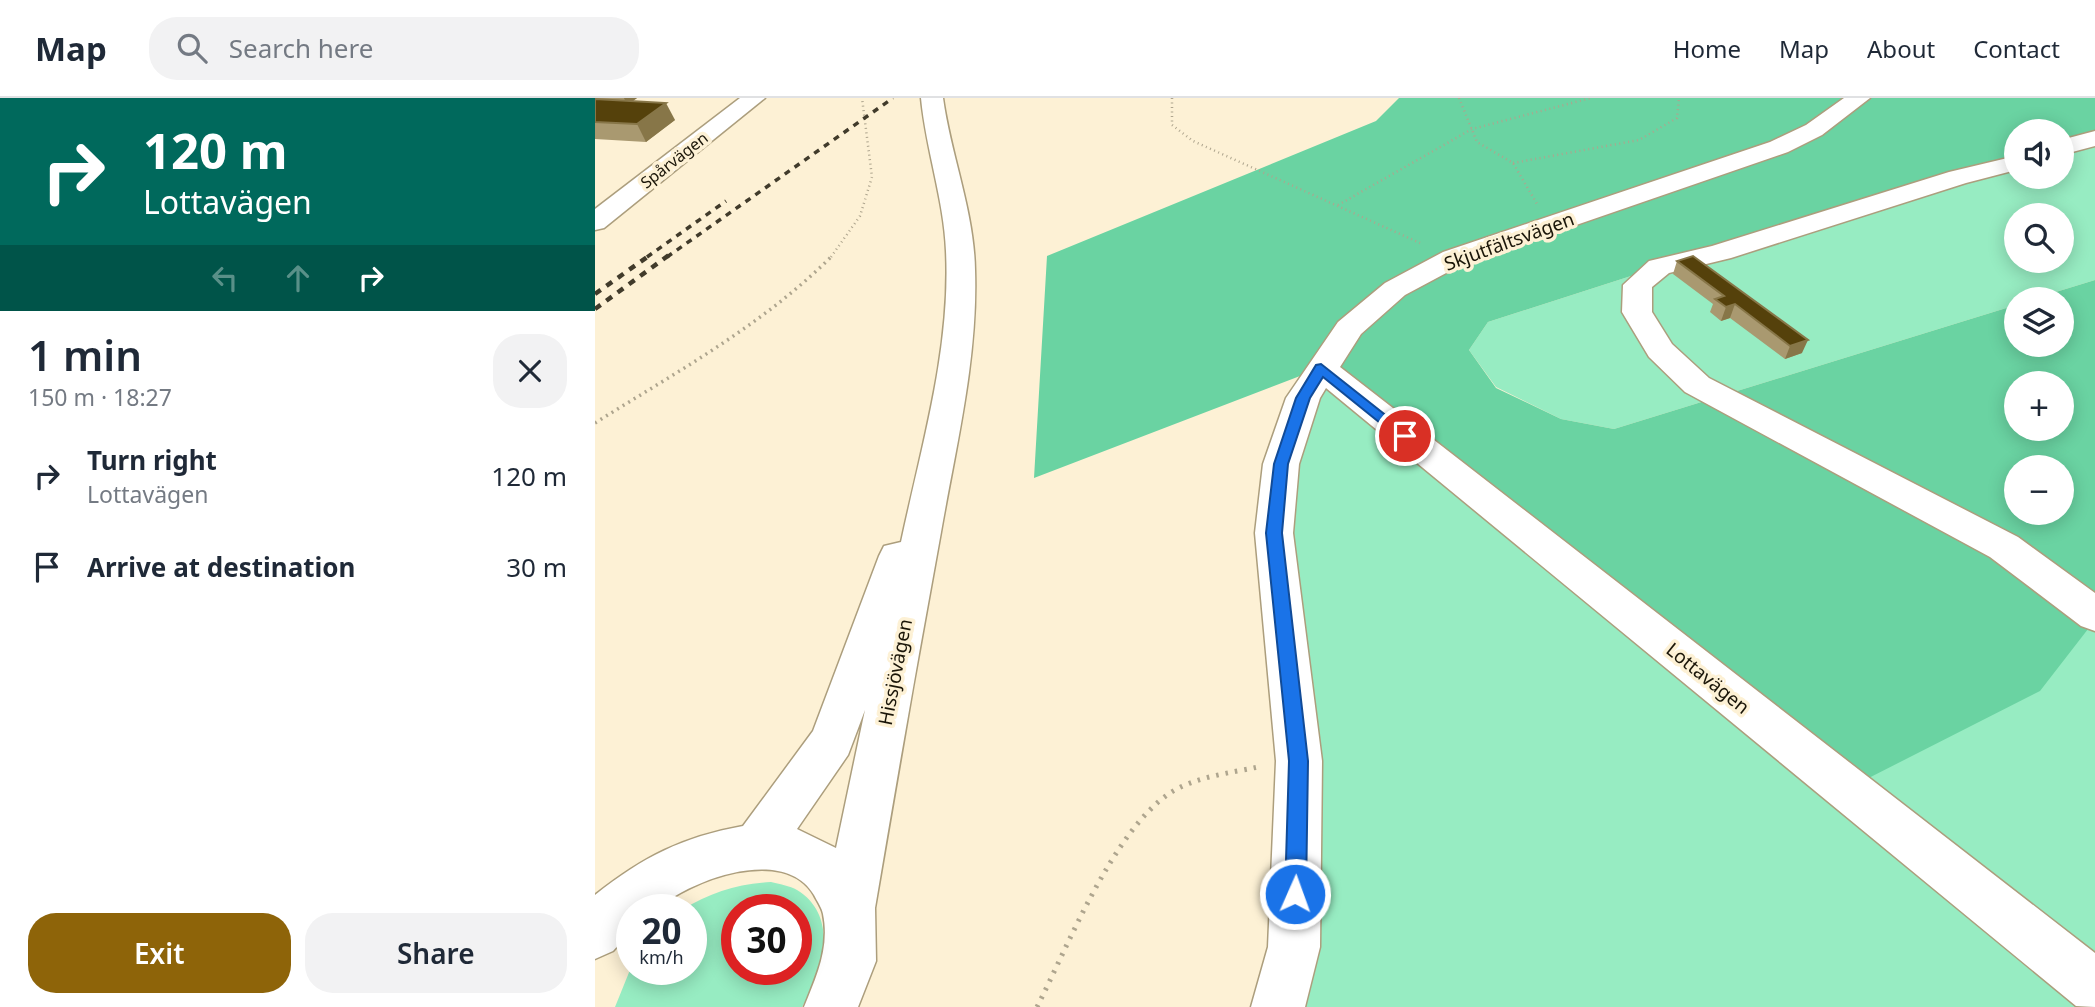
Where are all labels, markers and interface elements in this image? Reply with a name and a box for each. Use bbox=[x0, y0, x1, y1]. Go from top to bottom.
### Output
search box bbox=[149, 17, 639, 80]
text: Map bbox=[35, 26, 107, 71]
icon: search bbox=[173, 29, 211, 67]
text: Search here bbox=[229, 30, 373, 66]
text: Home bbox=[1673, 32, 1741, 65]
text: Map bbox=[1779, 32, 1829, 65]
text: About bbox=[1867, 32, 1935, 65]
text: Contact bbox=[1973, 32, 2060, 65]
text: 120 m bbox=[143, 117, 288, 183]
map controls bbox=[2004, 119, 2074, 525]
button: sound bbox=[2004, 119, 2074, 189]
icon: right bbox=[28, 126, 119, 217]
street label: Spårvägen bbox=[636, 127, 712, 193]
text: Lottavägen bbox=[143, 180, 312, 223]
button: search bbox=[2004, 203, 2074, 273]
street label: Skjutfältsvägen bbox=[1440, 205, 1578, 277]
icon: left bbox=[206, 259, 244, 297]
icon: ahead bbox=[279, 259, 317, 297]
icon: right bbox=[352, 259, 390, 297]
button: layers bbox=[2004, 287, 2074, 357]
text: 1 min bbox=[28, 326, 142, 383]
button: close bbox=[493, 334, 567, 408]
button: + bbox=[2004, 371, 2074, 441]
text: 150 m · 18:27 bbox=[28, 381, 172, 413]
pin bbox=[1375, 406, 1435, 466]
icon: arrive bbox=[1386, 417, 1424, 455]
text: Turn right bbox=[87, 442, 217, 478]
button: − bbox=[2004, 455, 2074, 525]
icon: right bbox=[28, 457, 66, 495]
text: 120 m bbox=[491, 458, 567, 494]
text: Lottavägen bbox=[87, 478, 208, 510]
icon: arrive bbox=[28, 548, 66, 586]
text: Arrive at destination bbox=[87, 549, 356, 585]
text: 30 m bbox=[506, 549, 567, 585]
street label: Hissjövägen bbox=[872, 617, 918, 727]
street label: Lottavägen bbox=[1661, 636, 1755, 720]
position arrow bbox=[1258, 857, 1332, 931]
speed limit sign: 30 bbox=[721, 894, 812, 985]
text: 20 bbox=[641, 907, 682, 954]
button: Exit bbox=[28, 913, 291, 993]
button: Share bbox=[305, 913, 567, 993]
text: km/h bbox=[639, 945, 684, 969]

